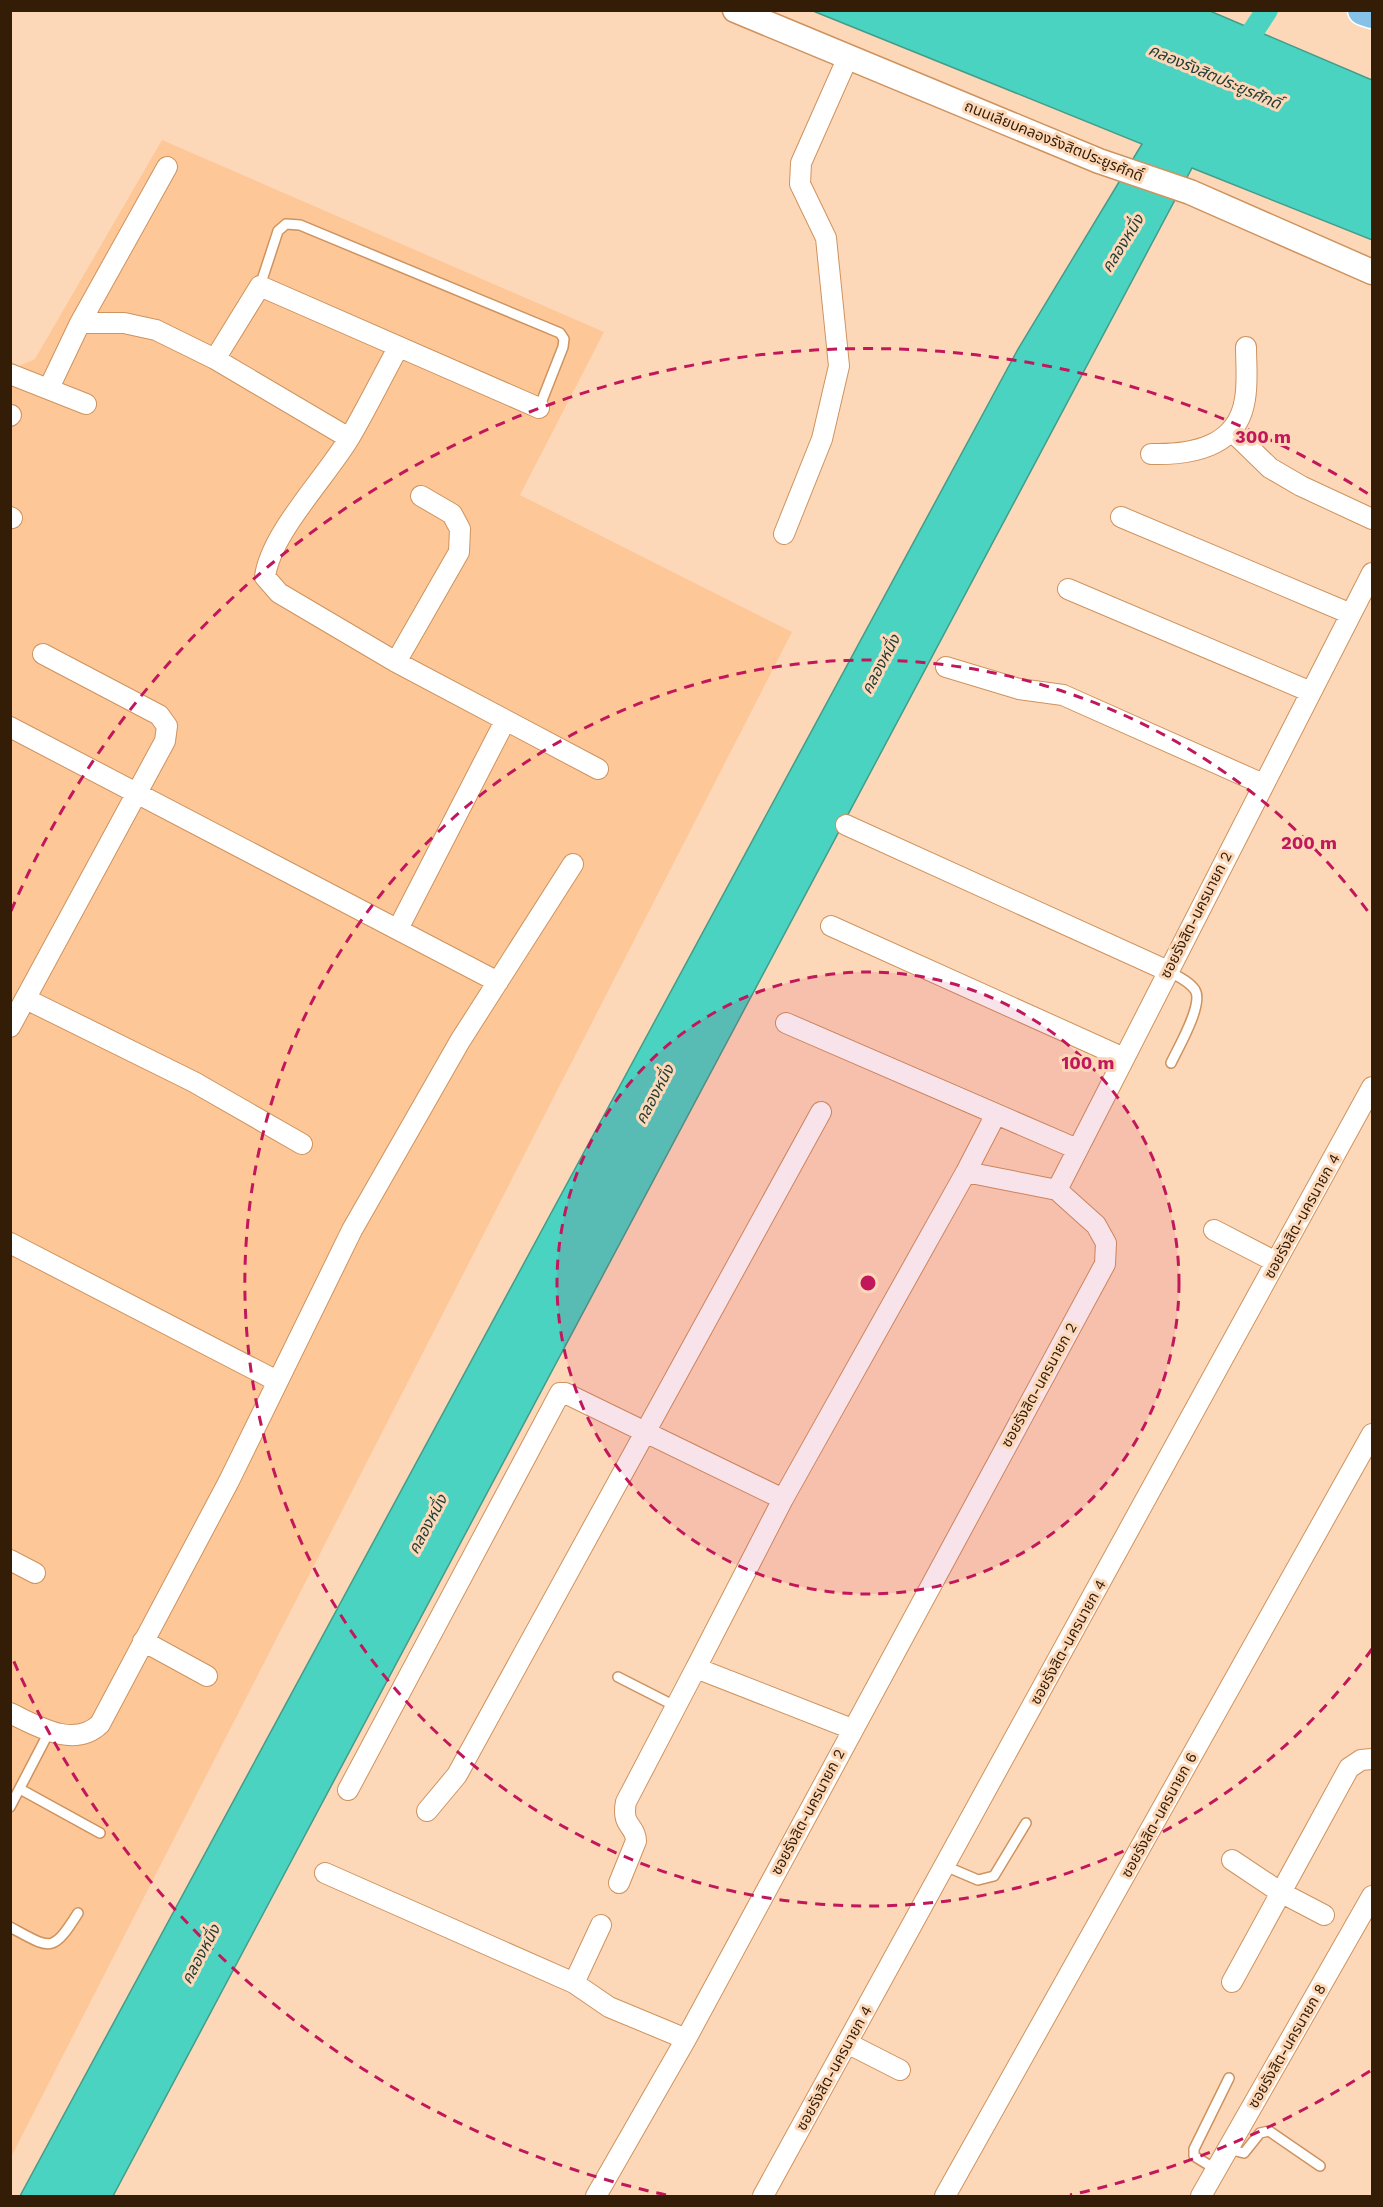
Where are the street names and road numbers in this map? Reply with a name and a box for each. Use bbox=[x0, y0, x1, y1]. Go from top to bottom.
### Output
street label: ถนนเลียบคลองรังสิตประยูรศักดิ์ bbox=[962, 97, 1146, 185]
street label: ซอยรังสิต-นครนายก 2 bbox=[1156, 849, 1236, 981]
street label: ซอยรังสิต-นครนายก 4 bbox=[1260, 1150, 1344, 1282]
street label: ซอยรังสิต-นครนายก 2 bbox=[997, 1320, 1081, 1450]
street label: ซอยรังสิต-นครนายก 4 bbox=[1026, 1576, 1110, 1708]
street label: ซอยรังสิต-นครนายก 2 bbox=[767, 1746, 849, 1878]
street label: ซอยรังสิต-นครนายก 6 bbox=[1117, 1749, 1201, 1881]
street label: ซอยรังสิต-นครนายก 8 bbox=[1244, 1981, 1330, 2111]
street label: ซอยรังสิต-นครนายก 4 bbox=[792, 2002, 876, 2134]

